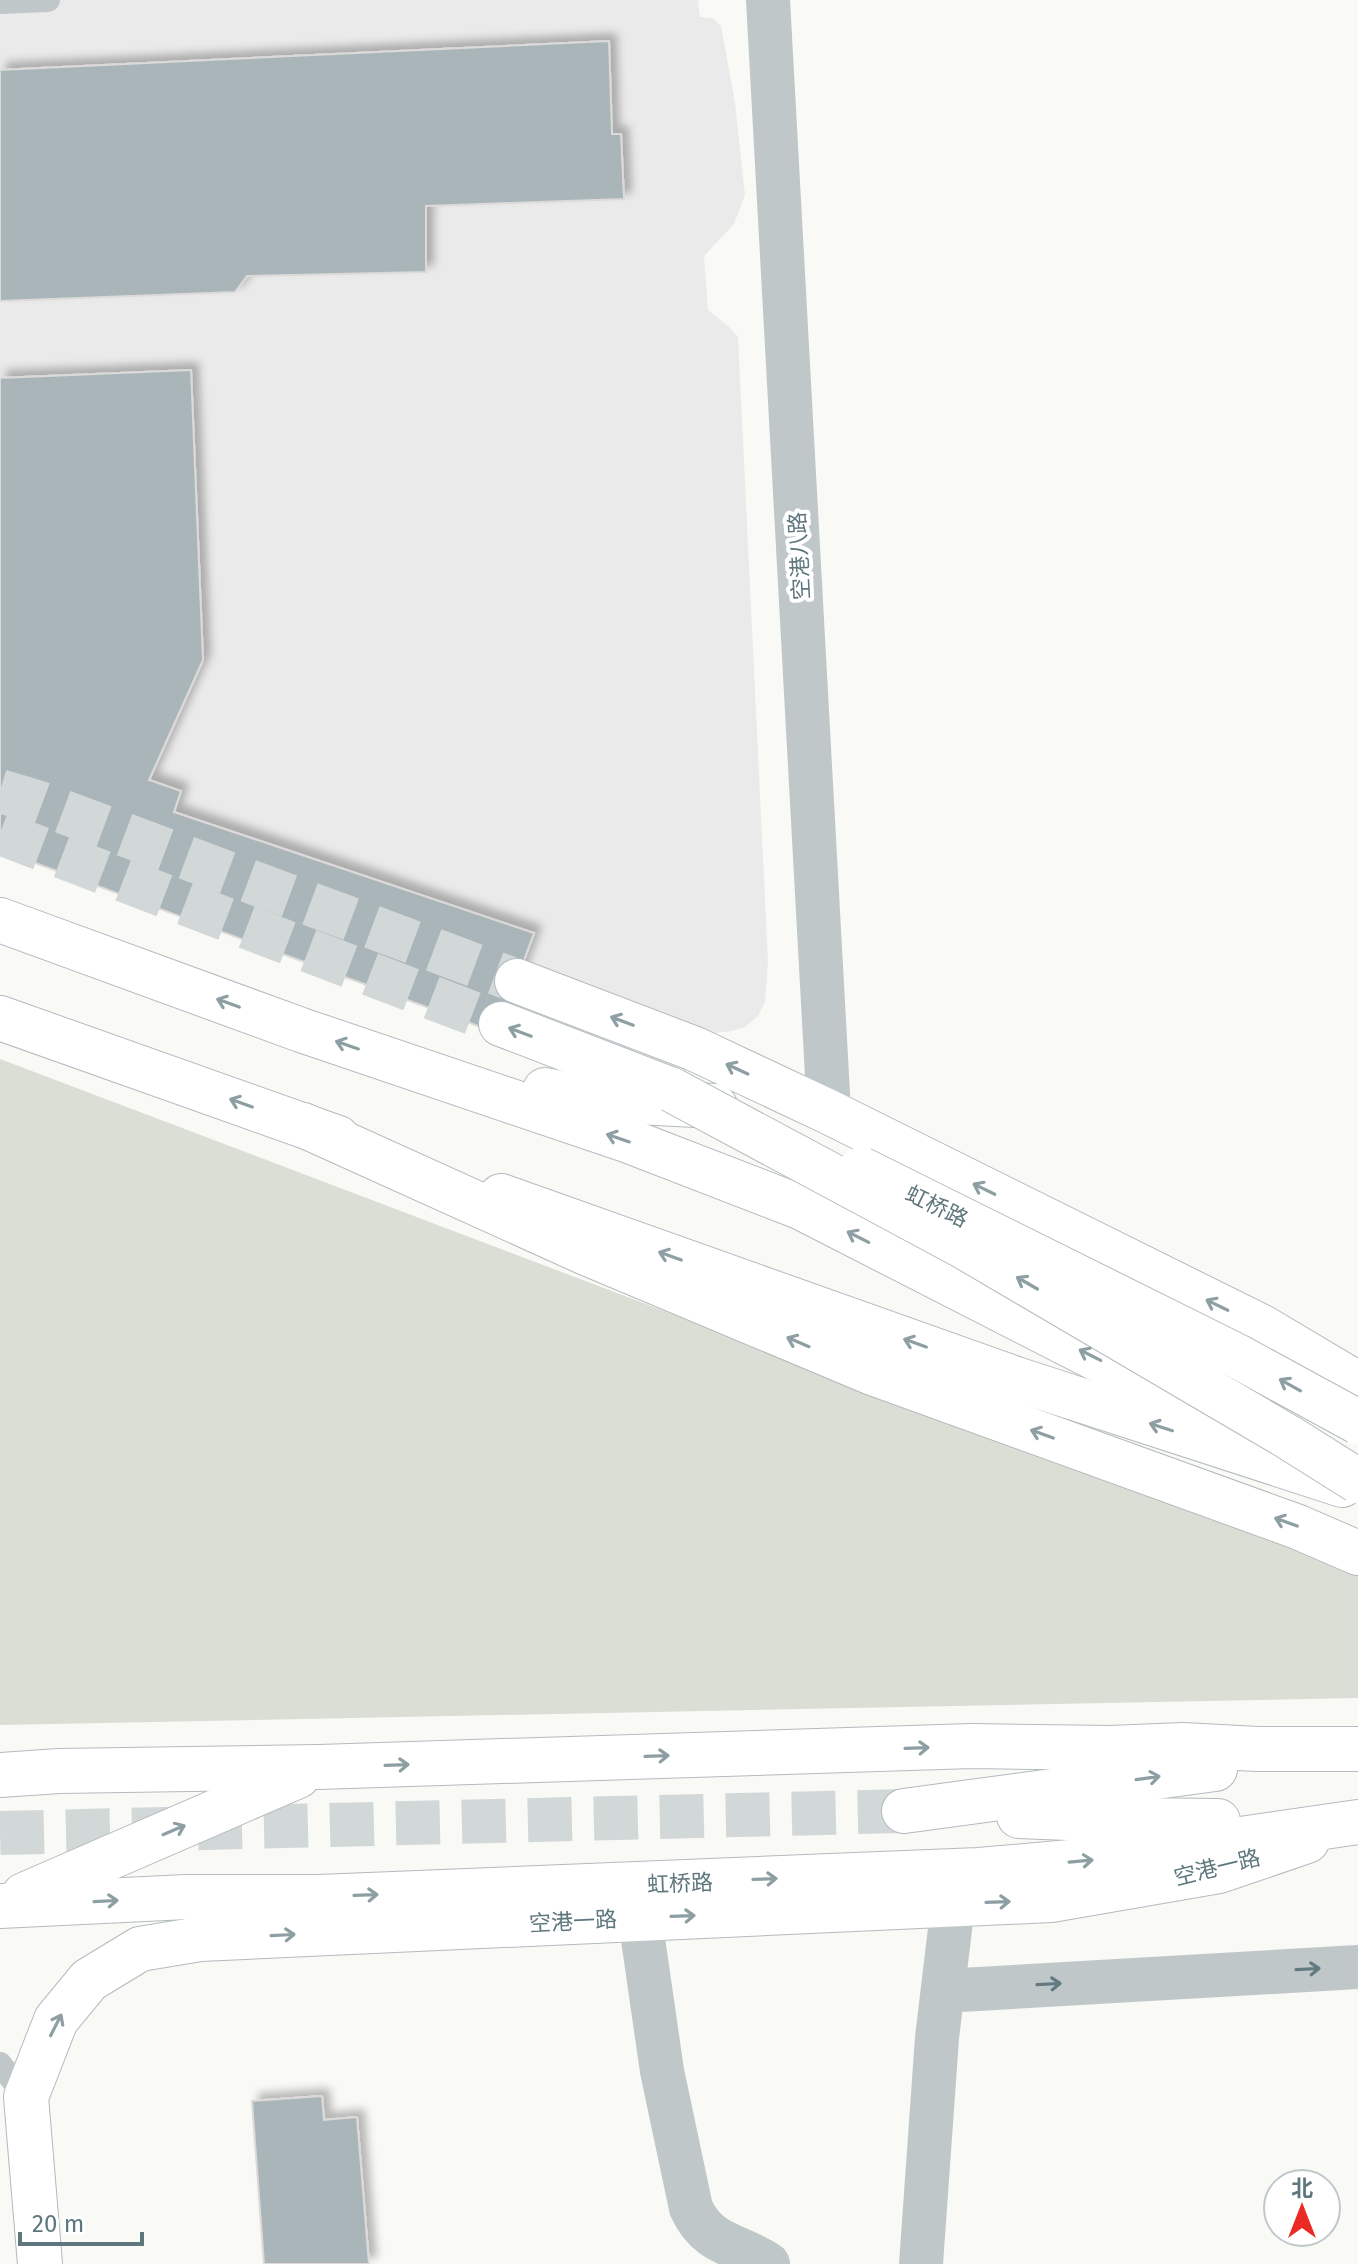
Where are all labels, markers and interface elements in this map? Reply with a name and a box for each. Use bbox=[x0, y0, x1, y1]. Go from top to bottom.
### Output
street label: 空港八路 bbox=[784, 511, 815, 601]
one-way arrow bbox=[216, 995, 240, 1009]
one-way arrow bbox=[610, 1013, 635, 1027]
one-way arrow bbox=[508, 1024, 533, 1038]
one-way arrow bbox=[334, 1037, 359, 1052]
one-way arrow bbox=[725, 1061, 749, 1076]
one-way arrow bbox=[229, 1095, 253, 1109]
one-way arrow bbox=[606, 1129, 631, 1144]
street label: 虹桥路 bbox=[901, 1180, 972, 1233]
one-way arrow bbox=[972, 1181, 996, 1196]
one-way arrow bbox=[847, 1228, 871, 1244]
one-way arrow bbox=[658, 1248, 683, 1262]
one-way arrow bbox=[1016, 1275, 1039, 1291]
one-way arrow bbox=[1205, 1297, 1229, 1312]
one-way arrow bbox=[786, 1333, 811, 1348]
one-way arrow bbox=[903, 1335, 928, 1350]
one-way arrow bbox=[1078, 1346, 1102, 1362]
one-way arrow bbox=[1278, 1376, 1302, 1392]
one-way arrow bbox=[1149, 1418, 1174, 1433]
one-way arrow bbox=[1030, 1426, 1054, 1440]
one-way arrow bbox=[1274, 1514, 1299, 1529]
one-way arrow bbox=[903, 1740, 930, 1755]
one-way arrow bbox=[643, 1749, 670, 1764]
one-way arrow bbox=[383, 1757, 410, 1772]
one-way arrow bbox=[1135, 1770, 1160, 1785]
one-way arrow bbox=[162, 1821, 186, 1836]
street label: 空港一路 bbox=[1171, 1844, 1263, 1891]
one-way arrow bbox=[1067, 1853, 1094, 1868]
street label: 虹桥路 bbox=[647, 1869, 713, 1898]
one-way arrow bbox=[751, 1872, 778, 1887]
one-way arrow bbox=[352, 1887, 379, 1902]
one-way arrow bbox=[92, 1893, 119, 1908]
one-way arrow bbox=[984, 1895, 1011, 1910]
street label: 空港一路 bbox=[528, 1906, 618, 1937]
one-way arrow bbox=[669, 1908, 696, 1923]
one-way arrow bbox=[269, 1928, 296, 1943]
one-way arrow bbox=[1294, 1962, 1321, 1977]
one-way arrow bbox=[1035, 1977, 1062, 1992]
one-way arrow bbox=[48, 2014, 64, 2037]
north arrow bbox=[1262, 2168, 1342, 2248]
text: 北 bbox=[1291, 2175, 1313, 2202]
scale bar bbox=[20, 2196, 142, 2246]
text: 20 m bbox=[32, 2210, 84, 2238]

